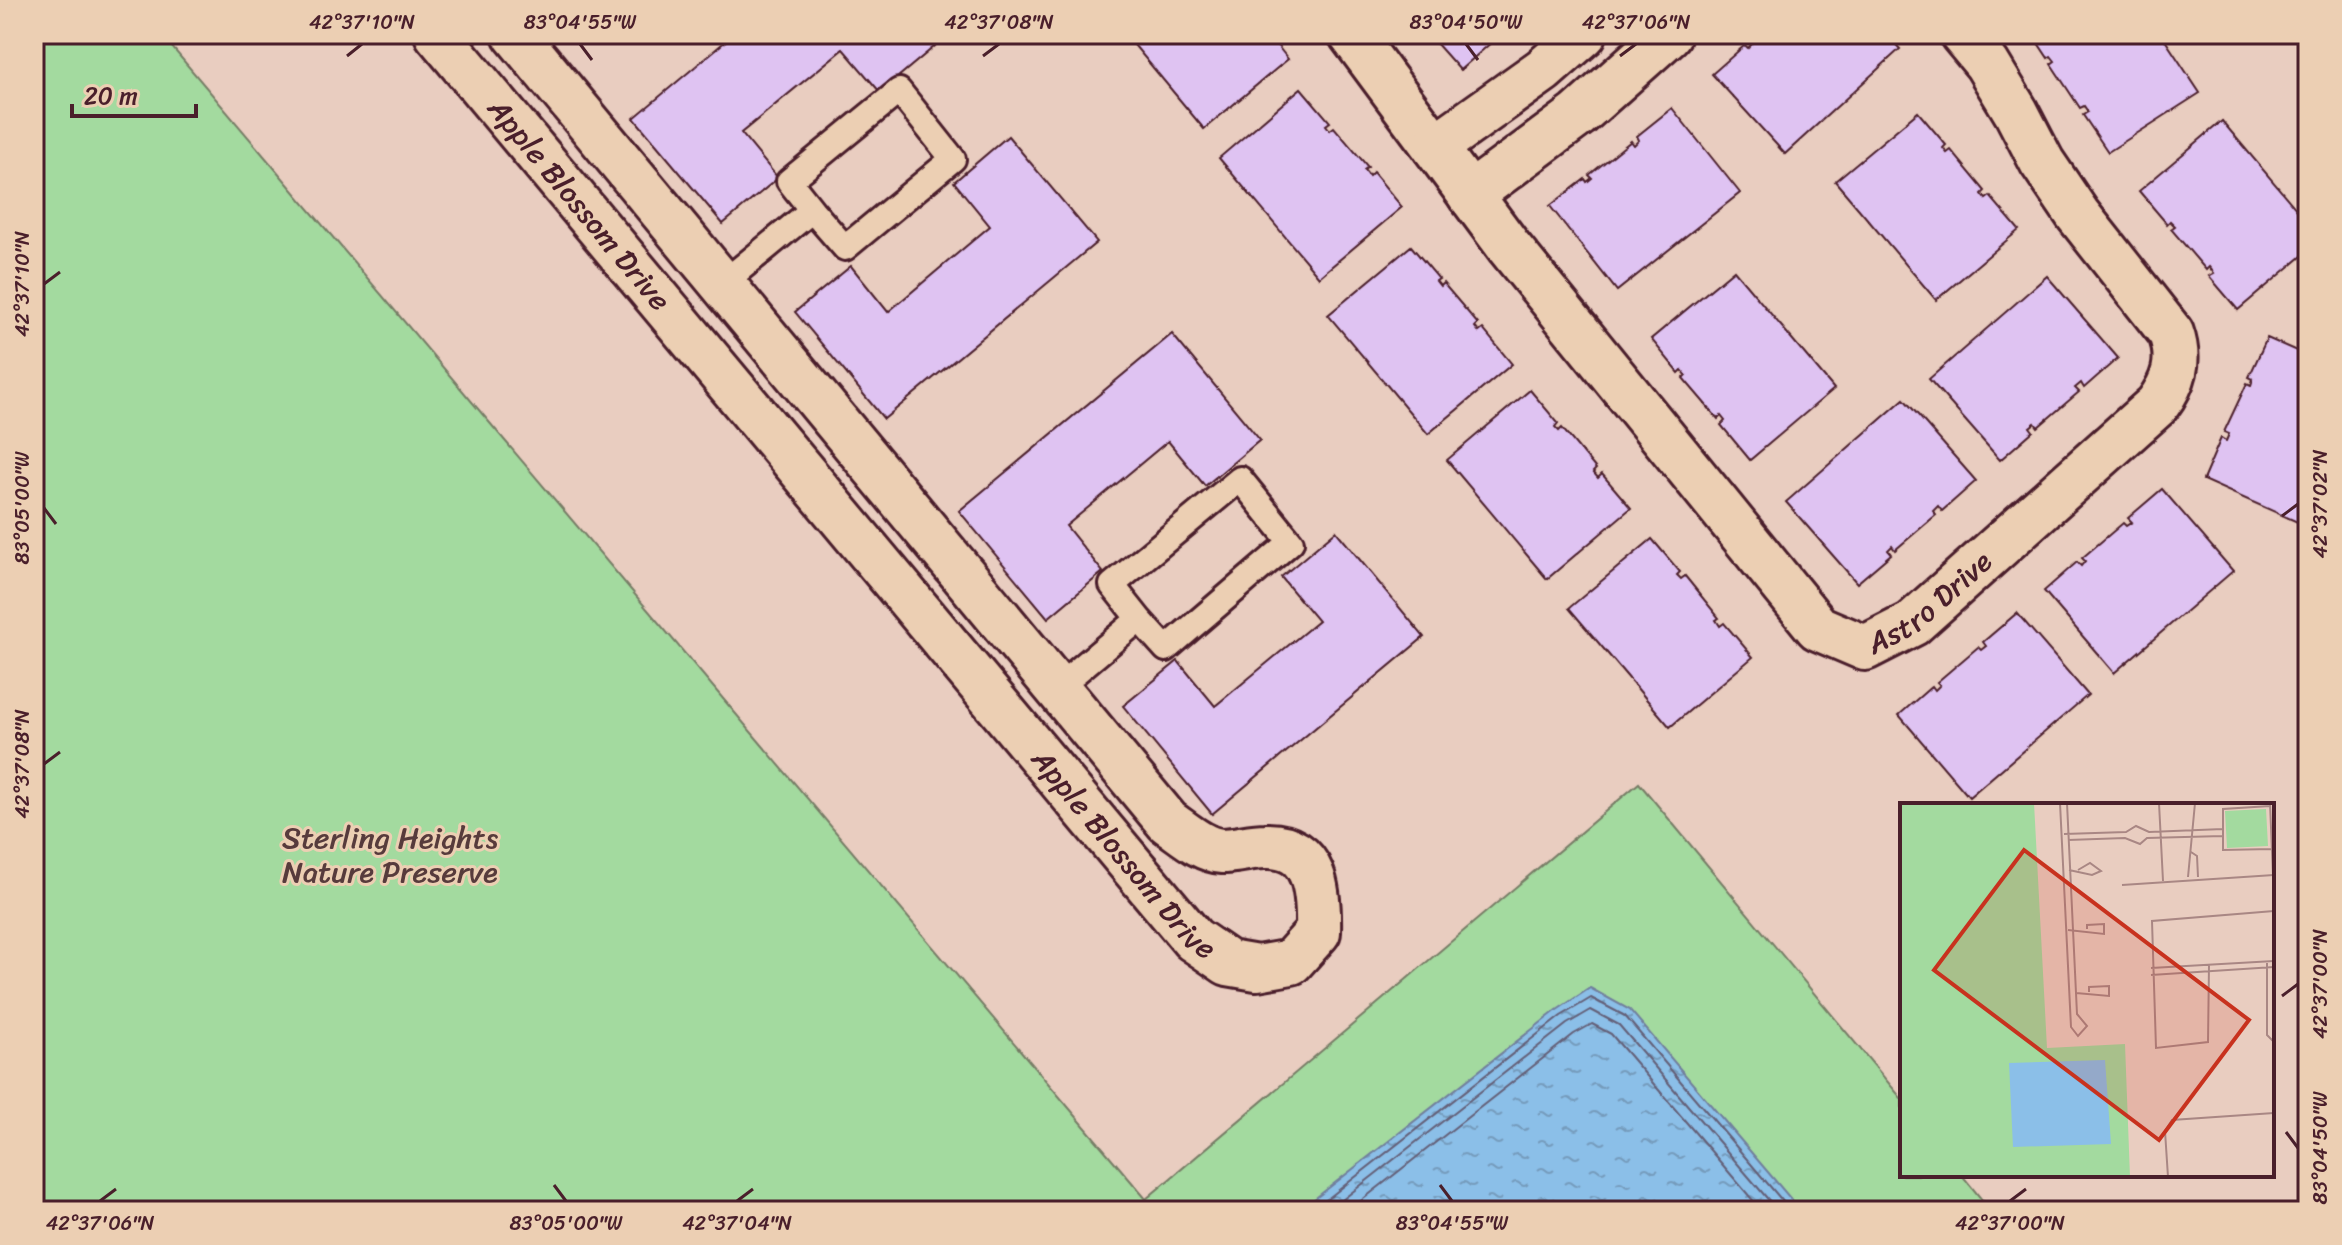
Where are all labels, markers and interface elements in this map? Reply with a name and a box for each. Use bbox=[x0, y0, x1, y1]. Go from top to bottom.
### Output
text: 42°37'10"N bbox=[309, 5, 415, 40]
text: 83°04'55"W bbox=[524, 5, 637, 40]
text: 42°37'08"N bbox=[944, 5, 1054, 40]
text: 83°04'50"W bbox=[1410, 5, 1523, 40]
text: 42°37'06"N bbox=[1582, 5, 1690, 40]
scale bar bbox=[72, 68, 196, 118]
text: 20 m bbox=[84, 75, 138, 117]
street label: Apple Blossom Drive bbox=[473, 84, 685, 324]
text: 42°37'10"N bbox=[5, 231, 40, 337]
text: 42°37'02"N bbox=[2303, 449, 2338, 558]
text: 83°05'00"W bbox=[5, 451, 40, 564]
street label: Astro Drive bbox=[1856, 537, 2005, 670]
text: 42°37'08"N bbox=[5, 709, 40, 819]
street label: Apple Blossom Drive bbox=[1016, 735, 1228, 975]
inset map bbox=[1900, 803, 2274, 1177]
park label: Sterling Heights Nature Preserve bbox=[282, 811, 499, 899]
text: 42°37'00"N bbox=[2303, 929, 2338, 1039]
text: 83°04'50"W bbox=[2303, 1091, 2338, 1204]
text: 42°37'06"N bbox=[46, 1206, 154, 1241]
text: 83°05'00"W bbox=[510, 1206, 623, 1241]
text: 42°37'04"N bbox=[682, 1206, 792, 1241]
text: 83°04'55"W bbox=[1396, 1206, 1509, 1241]
text: 42°37'00"N bbox=[1955, 1206, 2065, 1241]

